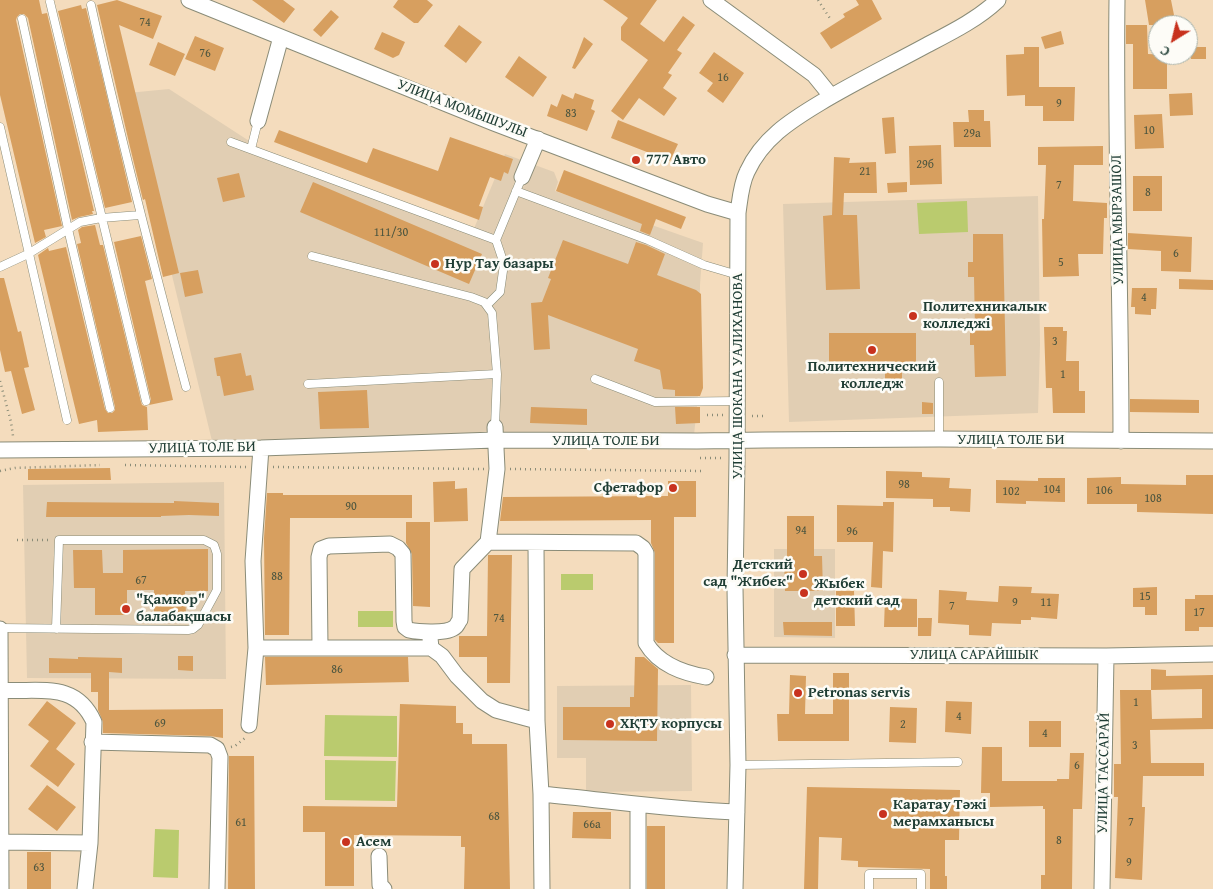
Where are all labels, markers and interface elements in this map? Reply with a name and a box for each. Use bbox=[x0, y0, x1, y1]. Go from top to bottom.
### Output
north arrow bbox=[1148, 15, 1198, 65]
house number: 74 bbox=[139, 16, 151, 30]
text: С bbox=[1156, 41, 1174, 62]
house number: 76 bbox=[199, 47, 211, 61]
house number: 16 bbox=[717, 71, 729, 85]
street label: УЛИЦА МОМЫШУЛЫ bbox=[394, 76, 530, 142]
house number: 9 bbox=[1056, 97, 1062, 111]
house number: 83 bbox=[565, 107, 577, 121]
house number: 10 bbox=[1143, 124, 1155, 138]
house number: 29а bbox=[963, 127, 981, 141]
place label: 777 Авто bbox=[646, 151, 706, 169]
marker: 777 Авто bbox=[630, 154, 642, 166]
street label: УЛИЦА МЫРЗАШОЛ bbox=[1108, 155, 1128, 285]
house number: 29б bbox=[916, 158, 934, 172]
house number: 21 bbox=[859, 165, 871, 179]
house number: 7 bbox=[1056, 179, 1062, 193]
house number: 8 bbox=[1145, 186, 1151, 200]
house number: 111/30 bbox=[374, 226, 408, 240]
house number: 6 bbox=[1173, 247, 1179, 261]
place label: Нур Тау базары bbox=[445, 255, 554, 273]
house number: 5 bbox=[1058, 256, 1064, 270]
marker: Нур Тау базары bbox=[429, 258, 441, 270]
street label: УЛИЦА ШОКАНА УАЛИХАНОВА bbox=[729, 273, 747, 479]
house number: 4 bbox=[1141, 291, 1147, 305]
place label: Политехникалык колледжі bbox=[923, 298, 1047, 333]
marker: Политехникалык колледжі bbox=[907, 310, 919, 322]
house number: 3 bbox=[1052, 335, 1058, 349]
marker: Политехнический колледж bbox=[866, 344, 878, 356]
place label: Политехнический колледж bbox=[808, 358, 936, 393]
house number: 1 bbox=[1060, 368, 1066, 382]
street label: УЛИЦА ТОЛЕ БИ bbox=[957, 431, 1065, 449]
street label: УЛИЦА ТОЛЕ БИ bbox=[552, 432, 660, 450]
street label: УЛИЦА ТОЛЕ БИ bbox=[148, 438, 256, 458]
house number: 98 bbox=[898, 478, 910, 492]
place label: Сфетафор bbox=[594, 479, 663, 497]
marker: Сфетафор bbox=[667, 482, 679, 494]
house number: 104 bbox=[1043, 483, 1061, 497]
house number: 106 bbox=[1095, 484, 1113, 498]
house number: 102 bbox=[1002, 485, 1020, 499]
house number: 108 bbox=[1144, 492, 1162, 506]
house number: 90 bbox=[345, 500, 357, 514]
house number: 94 bbox=[795, 524, 807, 538]
house number: 96 bbox=[846, 525, 858, 539]
place label: Детский сад "Жибек" bbox=[703, 556, 793, 591]
marker: Детский сад "Жибек" bbox=[797, 568, 809, 580]
house number: 88 bbox=[271, 570, 283, 584]
house number: 67 bbox=[135, 574, 147, 588]
place label: Жыбек детский сад bbox=[814, 575, 900, 610]
marker: Жыбек детский сад bbox=[798, 587, 810, 599]
house number: 15 bbox=[1139, 590, 1151, 604]
place label: "Қамкор" балабақшасы bbox=[136, 591, 231, 626]
house number: 9 bbox=[1012, 596, 1018, 610]
house number: 11 bbox=[1040, 596, 1052, 610]
house number: 7 bbox=[949, 600, 955, 614]
marker: "Қамкор" балабақшасы bbox=[120, 603, 132, 615]
house number: 17 bbox=[1193, 606, 1205, 620]
house number: 74 bbox=[493, 612, 505, 626]
street label: УЛИЦА САРАЙШЫК bbox=[910, 646, 1038, 664]
house number: 86 bbox=[331, 663, 343, 677]
place label: Petronas servis bbox=[808, 684, 910, 702]
marker: Petronas servis bbox=[792, 687, 804, 699]
house number: 1 bbox=[1133, 696, 1139, 710]
house number: 4 bbox=[956, 710, 962, 724]
street label: УЛИЦА ТАССАРАЙ bbox=[1094, 712, 1114, 834]
place label: ХҚТУ корпусы bbox=[620, 715, 722, 733]
house number: 69 bbox=[154, 717, 166, 731]
marker: ХҚТУ корпусы bbox=[604, 718, 616, 730]
house number: 2 bbox=[900, 718, 906, 732]
house number: 4 bbox=[1042, 727, 1048, 741]
house number: 3 bbox=[1132, 739, 1138, 753]
house number: 6 bbox=[1074, 759, 1080, 773]
place label: Каратау Тәжі мерамханысы bbox=[893, 796, 994, 831]
marker: Каратау Тәжі мерамханысы bbox=[877, 808, 889, 820]
house number: 68 bbox=[488, 810, 500, 824]
house number: 61 bbox=[235, 816, 247, 830]
house number: 7 bbox=[1128, 816, 1134, 830]
house number: 66а bbox=[583, 818, 601, 832]
place label: Асем bbox=[356, 833, 391, 851]
house number: 8 bbox=[1056, 834, 1062, 848]
marker: Асем bbox=[340, 836, 352, 848]
house number: 9 bbox=[1126, 856, 1132, 870]
house number: 63 bbox=[33, 861, 45, 875]

